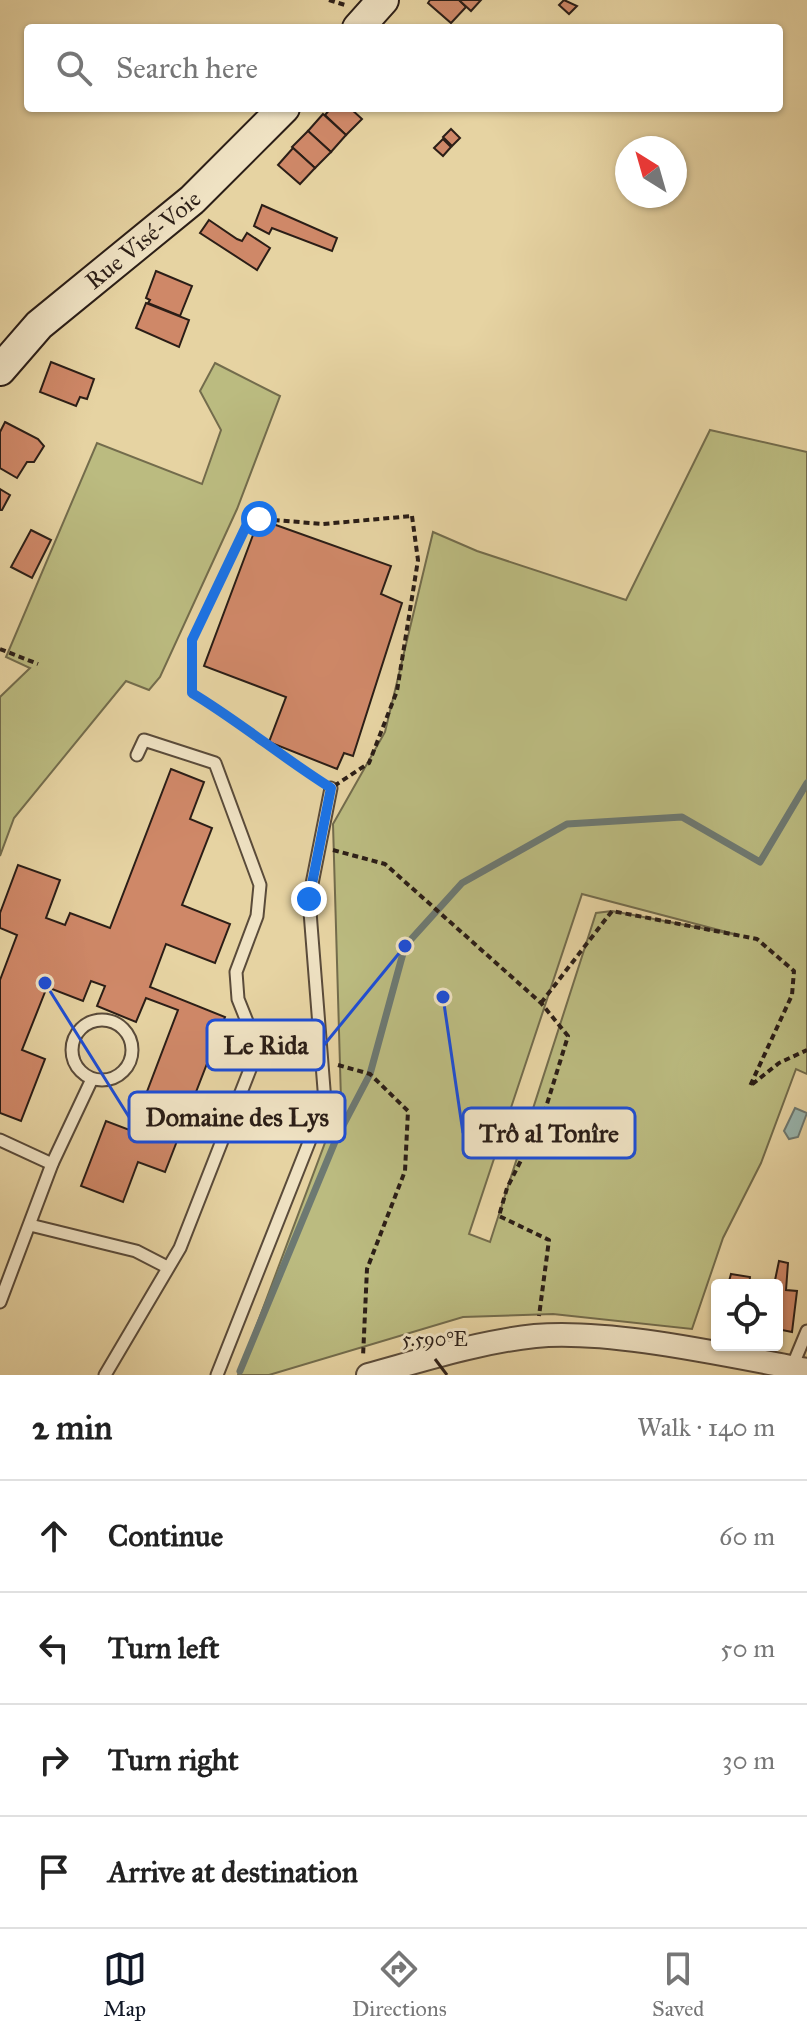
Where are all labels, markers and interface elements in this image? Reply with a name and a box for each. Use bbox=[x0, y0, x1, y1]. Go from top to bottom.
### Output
search box bbox=[24, 24, 783, 112]
icon: search bbox=[52, 46, 96, 90]
text: Search here bbox=[116, 50, 258, 86]
north arrow bbox=[615, 136, 687, 208]
street label: Rue Visé-Voie bbox=[79, 184, 208, 296]
route start bbox=[241, 501, 277, 537]
route end bbox=[291, 881, 327, 917]
callout: Le Rida bbox=[207, 1020, 324, 1070]
text: Le Rida bbox=[223, 1029, 310, 1061]
callout: Domaine des Lys bbox=[129, 1092, 345, 1142]
text: Domaine des Lys bbox=[145, 1101, 329, 1133]
callout: Trô al Tonîre bbox=[463, 1108, 635, 1158]
text: Trô al Tonîre bbox=[478, 1117, 619, 1149]
map controls bbox=[711, 1279, 783, 1351]
button: locate bbox=[711, 1279, 783, 1351]
text: 5.590°E bbox=[402, 1327, 468, 1351]
text: 2 min bbox=[32, 1407, 112, 1448]
text: Walk · 140 m bbox=[637, 1411, 775, 1443]
icon: ahead bbox=[32, 1514, 76, 1558]
text: Continue bbox=[108, 1518, 223, 1554]
text: 60 m bbox=[719, 1520, 775, 1552]
icon: left bbox=[32, 1626, 76, 1670]
text: Turn left bbox=[108, 1630, 219, 1666]
text: 50 m bbox=[720, 1632, 775, 1664]
icon: right bbox=[32, 1738, 76, 1782]
text: Turn right bbox=[108, 1742, 239, 1778]
text: 30 m bbox=[722, 1744, 775, 1776]
icon: arrive bbox=[32, 1850, 76, 1894]
text: Arrive at destination bbox=[108, 1854, 358, 1890]
tab: Map bbox=[103, 1947, 147, 2022]
tab: Directions bbox=[352, 1947, 447, 2022]
tab: Saved bbox=[652, 1947, 704, 2022]

